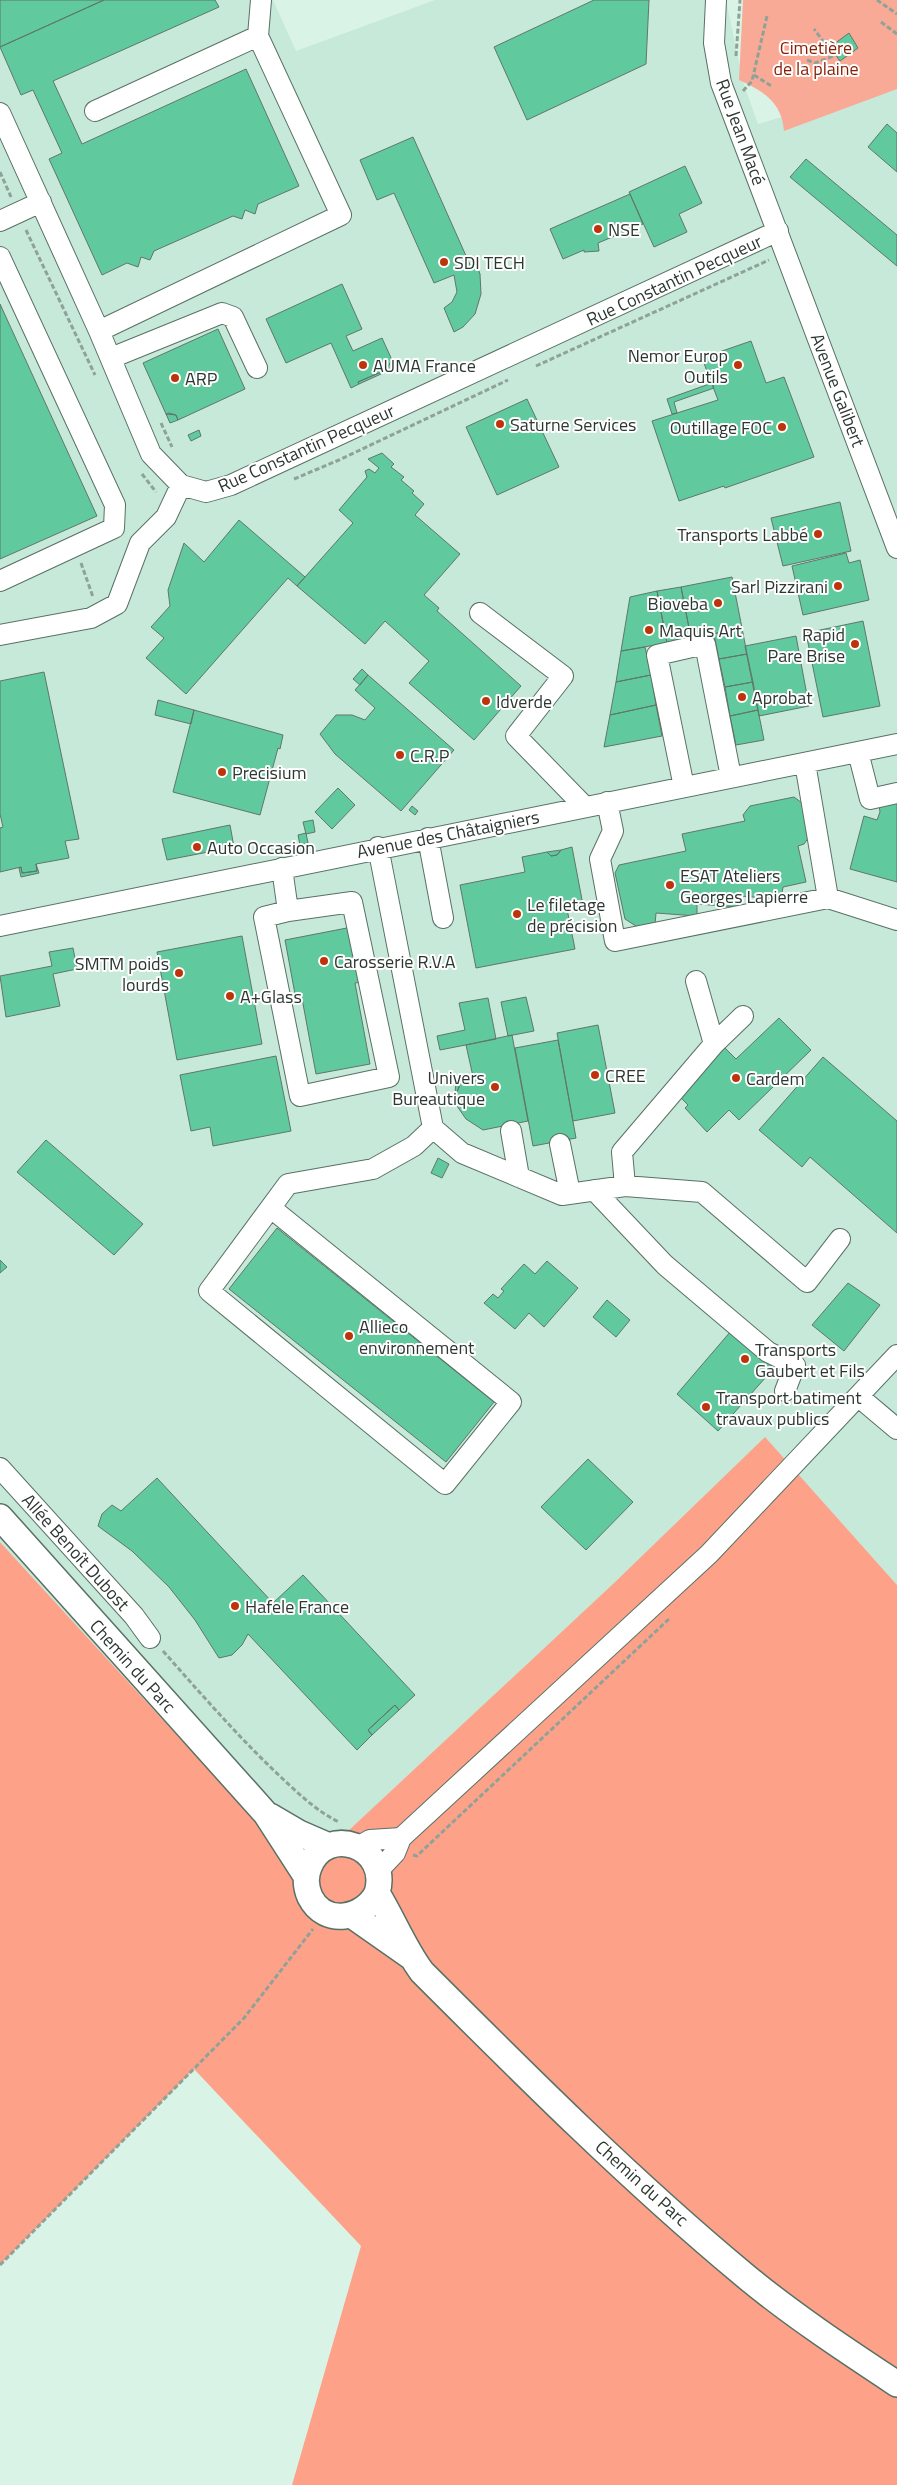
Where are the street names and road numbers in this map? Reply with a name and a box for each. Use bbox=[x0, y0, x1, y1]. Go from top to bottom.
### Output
street label: Rue Jean Macé bbox=[709, 75, 773, 189]
street label: Rue Constantin Pecqueur bbox=[582, 227, 766, 333]
street label: Avenue Galibert bbox=[804, 329, 872, 451]
street label: Rue Constantin Pecqueur bbox=[213, 397, 399, 499]
street label: Avenue des Châtaigniers bbox=[354, 803, 542, 865]
street label: Allée Benoît Dubost bbox=[16, 1487, 137, 1617]
street label: Chemin du Parc bbox=[84, 1613, 183, 1719]
street label: Chemin du Parc bbox=[589, 2134, 695, 2233]

